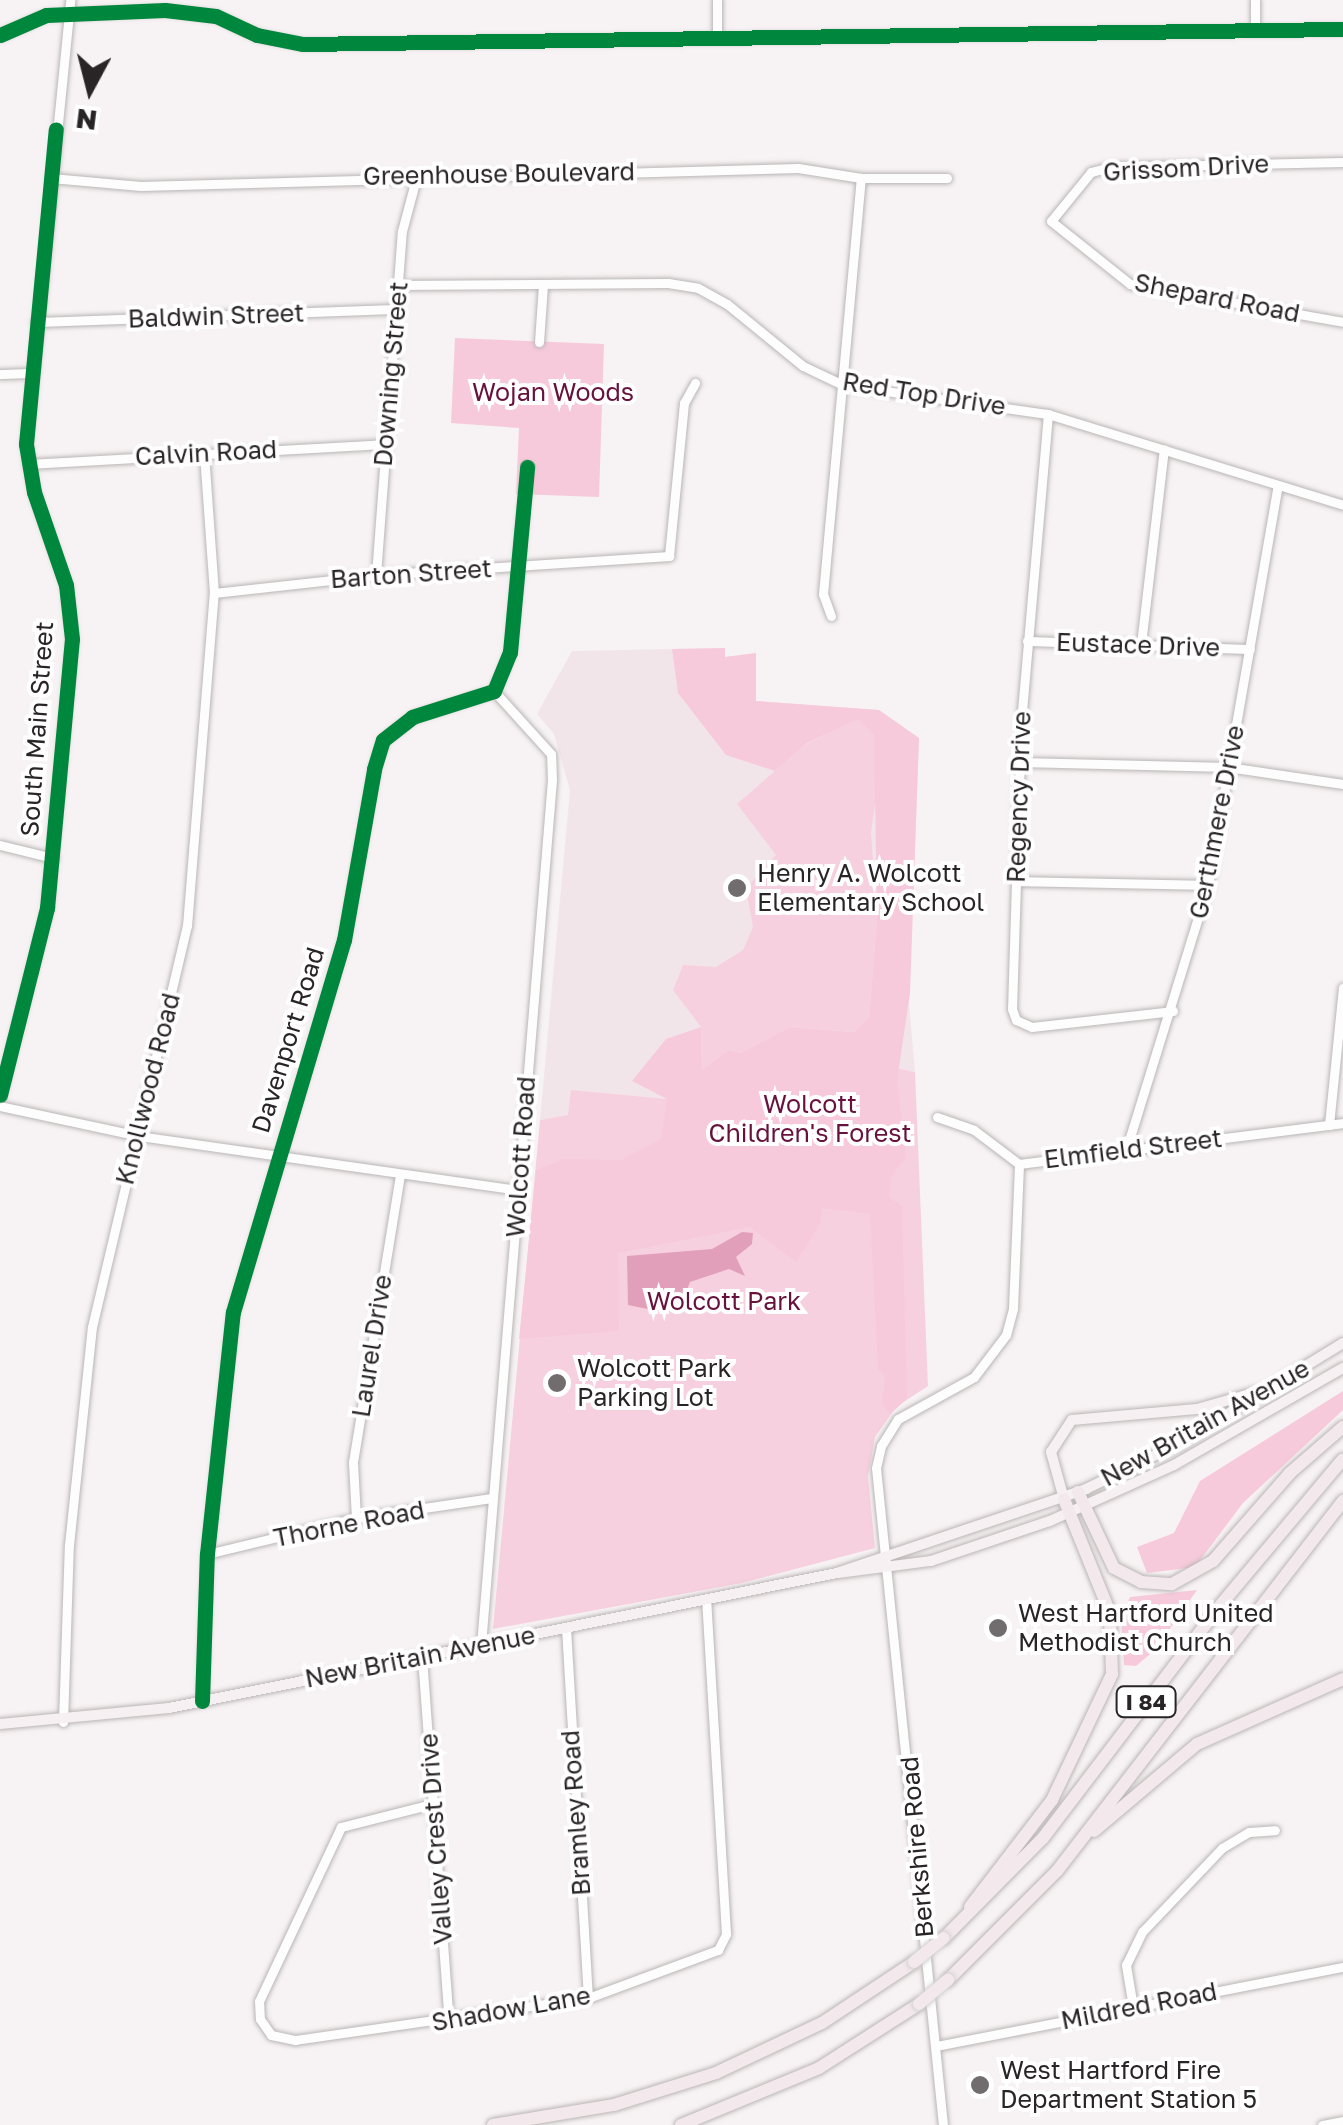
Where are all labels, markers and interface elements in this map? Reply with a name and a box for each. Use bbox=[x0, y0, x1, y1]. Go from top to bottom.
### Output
north arrow bbox=[40, 40, 140, 140]
text: N bbox=[74, 103, 99, 138]
street label: Grissom Drive bbox=[1102, 149, 1270, 187]
street label: Greenhouse Boulevard bbox=[363, 157, 635, 191]
street label: Shepard Road bbox=[1132, 267, 1302, 329]
street label: Downing Street bbox=[368, 280, 414, 468]
street label: Baldwin Street bbox=[127, 298, 305, 334]
street label: Red Top Drive bbox=[840, 366, 1008, 422]
park label: Wojan Woods bbox=[472, 377, 634, 407]
street label: Calvin Road bbox=[134, 434, 278, 472]
street label: Barton Street bbox=[329, 553, 493, 595]
street label: South Main Street bbox=[15, 620, 59, 838]
street label: Eustace Drive bbox=[1055, 627, 1221, 663]
street label: Regency Drive bbox=[1001, 711, 1037, 883]
street label: Gerthmere Drive bbox=[1184, 723, 1250, 921]
place label: Henry A. Wolcott Elementary School bbox=[757, 859, 984, 918]
marker: Henry A. Wolcott Elementary School bbox=[726, 877, 748, 899]
street label: Davenport Road bbox=[245, 944, 331, 1136]
street label: Knollwood Road bbox=[110, 990, 186, 1188]
street label: Wolcott Road bbox=[500, 1075, 542, 1239]
park label: Wolcott Children's Forest bbox=[708, 1090, 912, 1149]
street label: Elmfield Street bbox=[1042, 1123, 1224, 1175]
street label: Laurel Drive bbox=[346, 1273, 398, 1419]
park label: Wolcott Park bbox=[647, 1286, 801, 1316]
street label: New Britain Avenue bbox=[1096, 1353, 1314, 1493]
place label: Wolcott Park Parking Lot bbox=[577, 1354, 731, 1413]
marker: Wolcott Park Parking Lot bbox=[546, 1372, 568, 1394]
street label: Thorne Road bbox=[271, 1495, 427, 1553]
place label: West Hartford United Methodist Church bbox=[1018, 1599, 1274, 1658]
marker: West Hartford United Methodist Church bbox=[987, 1617, 1009, 1639]
street label: New Britain Avenue bbox=[302, 1620, 538, 1694]
road number: I 84 bbox=[1114, 1685, 1178, 1719]
street label: Bramley Road bbox=[555, 1729, 597, 1897]
street label: Valley Crest Drive bbox=[414, 1732, 458, 1946]
street label: Berkshire Road bbox=[894, 1755, 940, 1939]
street label: Mildred Road bbox=[1058, 1976, 1220, 2036]
street label: Shadow Lane bbox=[429, 1980, 593, 2038]
place label: West Hartford Fire Department Station 5 bbox=[1000, 2056, 1257, 2115]
marker: West Hartford Fire Department Station 5 bbox=[969, 2074, 991, 2096]

